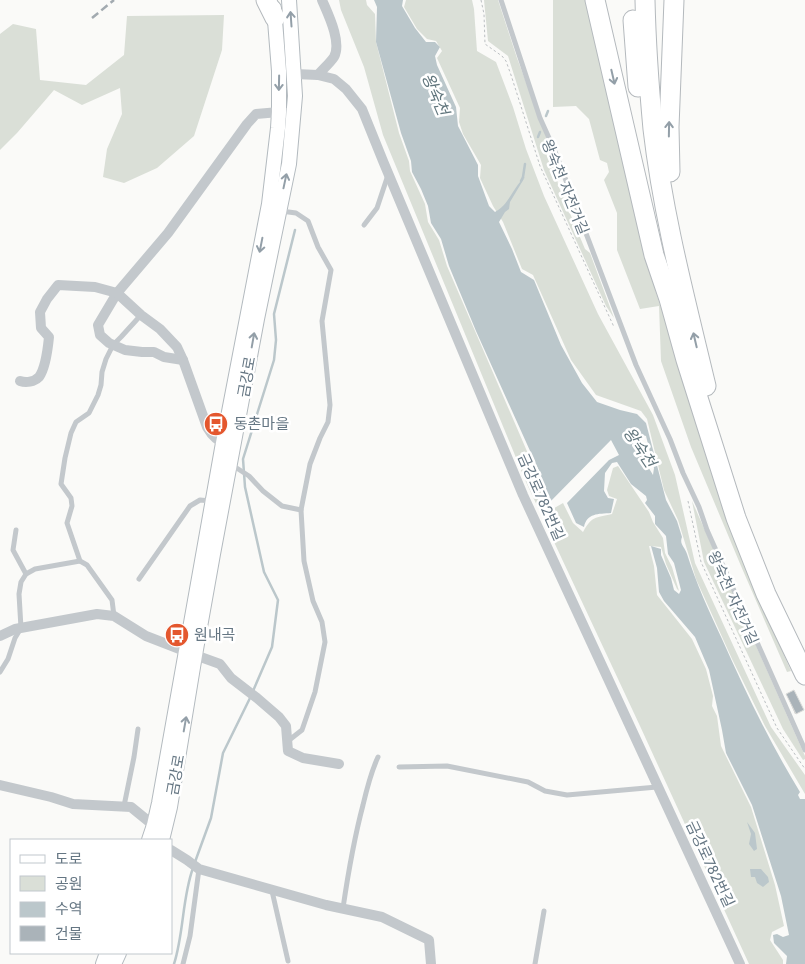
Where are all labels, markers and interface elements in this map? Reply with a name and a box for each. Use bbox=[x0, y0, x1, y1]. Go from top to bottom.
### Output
one-way arrow bbox=[286, 11, 295, 27]
water label: 왕숙천 bbox=[416, 69, 456, 121]
one-way arrow bbox=[609, 69, 618, 85]
one-way arrow bbox=[274, 75, 284, 91]
one-way arrow bbox=[664, 121, 674, 138]
street label: 왕숙천 자전거길 bbox=[536, 136, 594, 238]
one-way arrow bbox=[281, 173, 290, 189]
one-way arrow bbox=[256, 236, 265, 252]
one-way arrow bbox=[249, 332, 259, 348]
one-way arrow bbox=[690, 333, 699, 349]
street label: 금강로 bbox=[233, 355, 261, 399]
bus stop icon: 동촌마을 bbox=[203, 411, 229, 437]
place label: 동촌마을 bbox=[234, 413, 289, 435]
water label: 왕숙천 bbox=[618, 423, 663, 474]
street label: 금강로782번길 bbox=[512, 450, 570, 544]
street label: 왕숙천 자전거길 bbox=[702, 547, 764, 649]
bus stop icon: 원내곡 bbox=[164, 622, 190, 648]
place label: 원내곡 bbox=[194, 624, 235, 646]
one-way arrow bbox=[180, 716, 190, 732]
street label: 금강로 bbox=[162, 753, 190, 797]
street label: 금강로782번길 bbox=[680, 817, 740, 911]
legend bbox=[10, 839, 172, 954]
text: 도로 bbox=[55, 848, 83, 870]
text: 공원 bbox=[55, 873, 83, 895]
text: 수역 bbox=[55, 898, 83, 920]
text: 건물 bbox=[55, 923, 83, 945]

